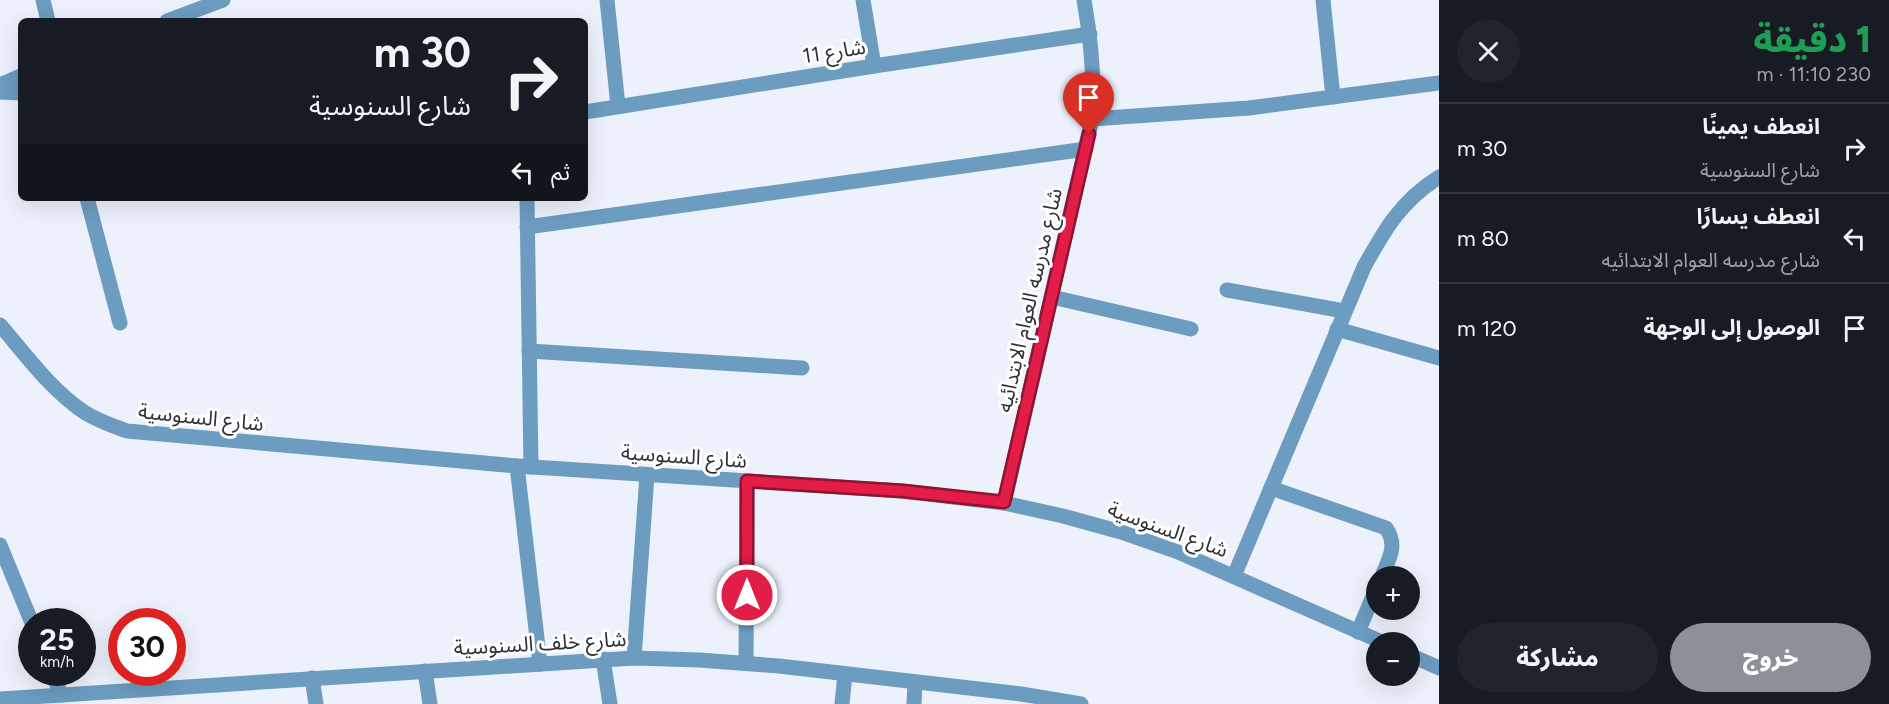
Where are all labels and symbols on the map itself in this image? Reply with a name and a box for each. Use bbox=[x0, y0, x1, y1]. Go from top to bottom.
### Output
street label: شارع 11 bbox=[801, 34, 868, 71]
pin bbox=[1063, 72, 1114, 134]
street label: شارع مدرسه العوام الابتدائيه bbox=[991, 185, 1071, 416]
street label: شارع السنوسية bbox=[137, 398, 265, 439]
street label: شارع السنوسية bbox=[620, 439, 748, 476]
street label: شارع السنوسية bbox=[1103, 496, 1231, 565]
position arrow bbox=[715, 563, 779, 627]
speed limit sign: 30 bbox=[108, 608, 186, 686]
street label: شارع خلف السنوسية bbox=[453, 626, 627, 663]

